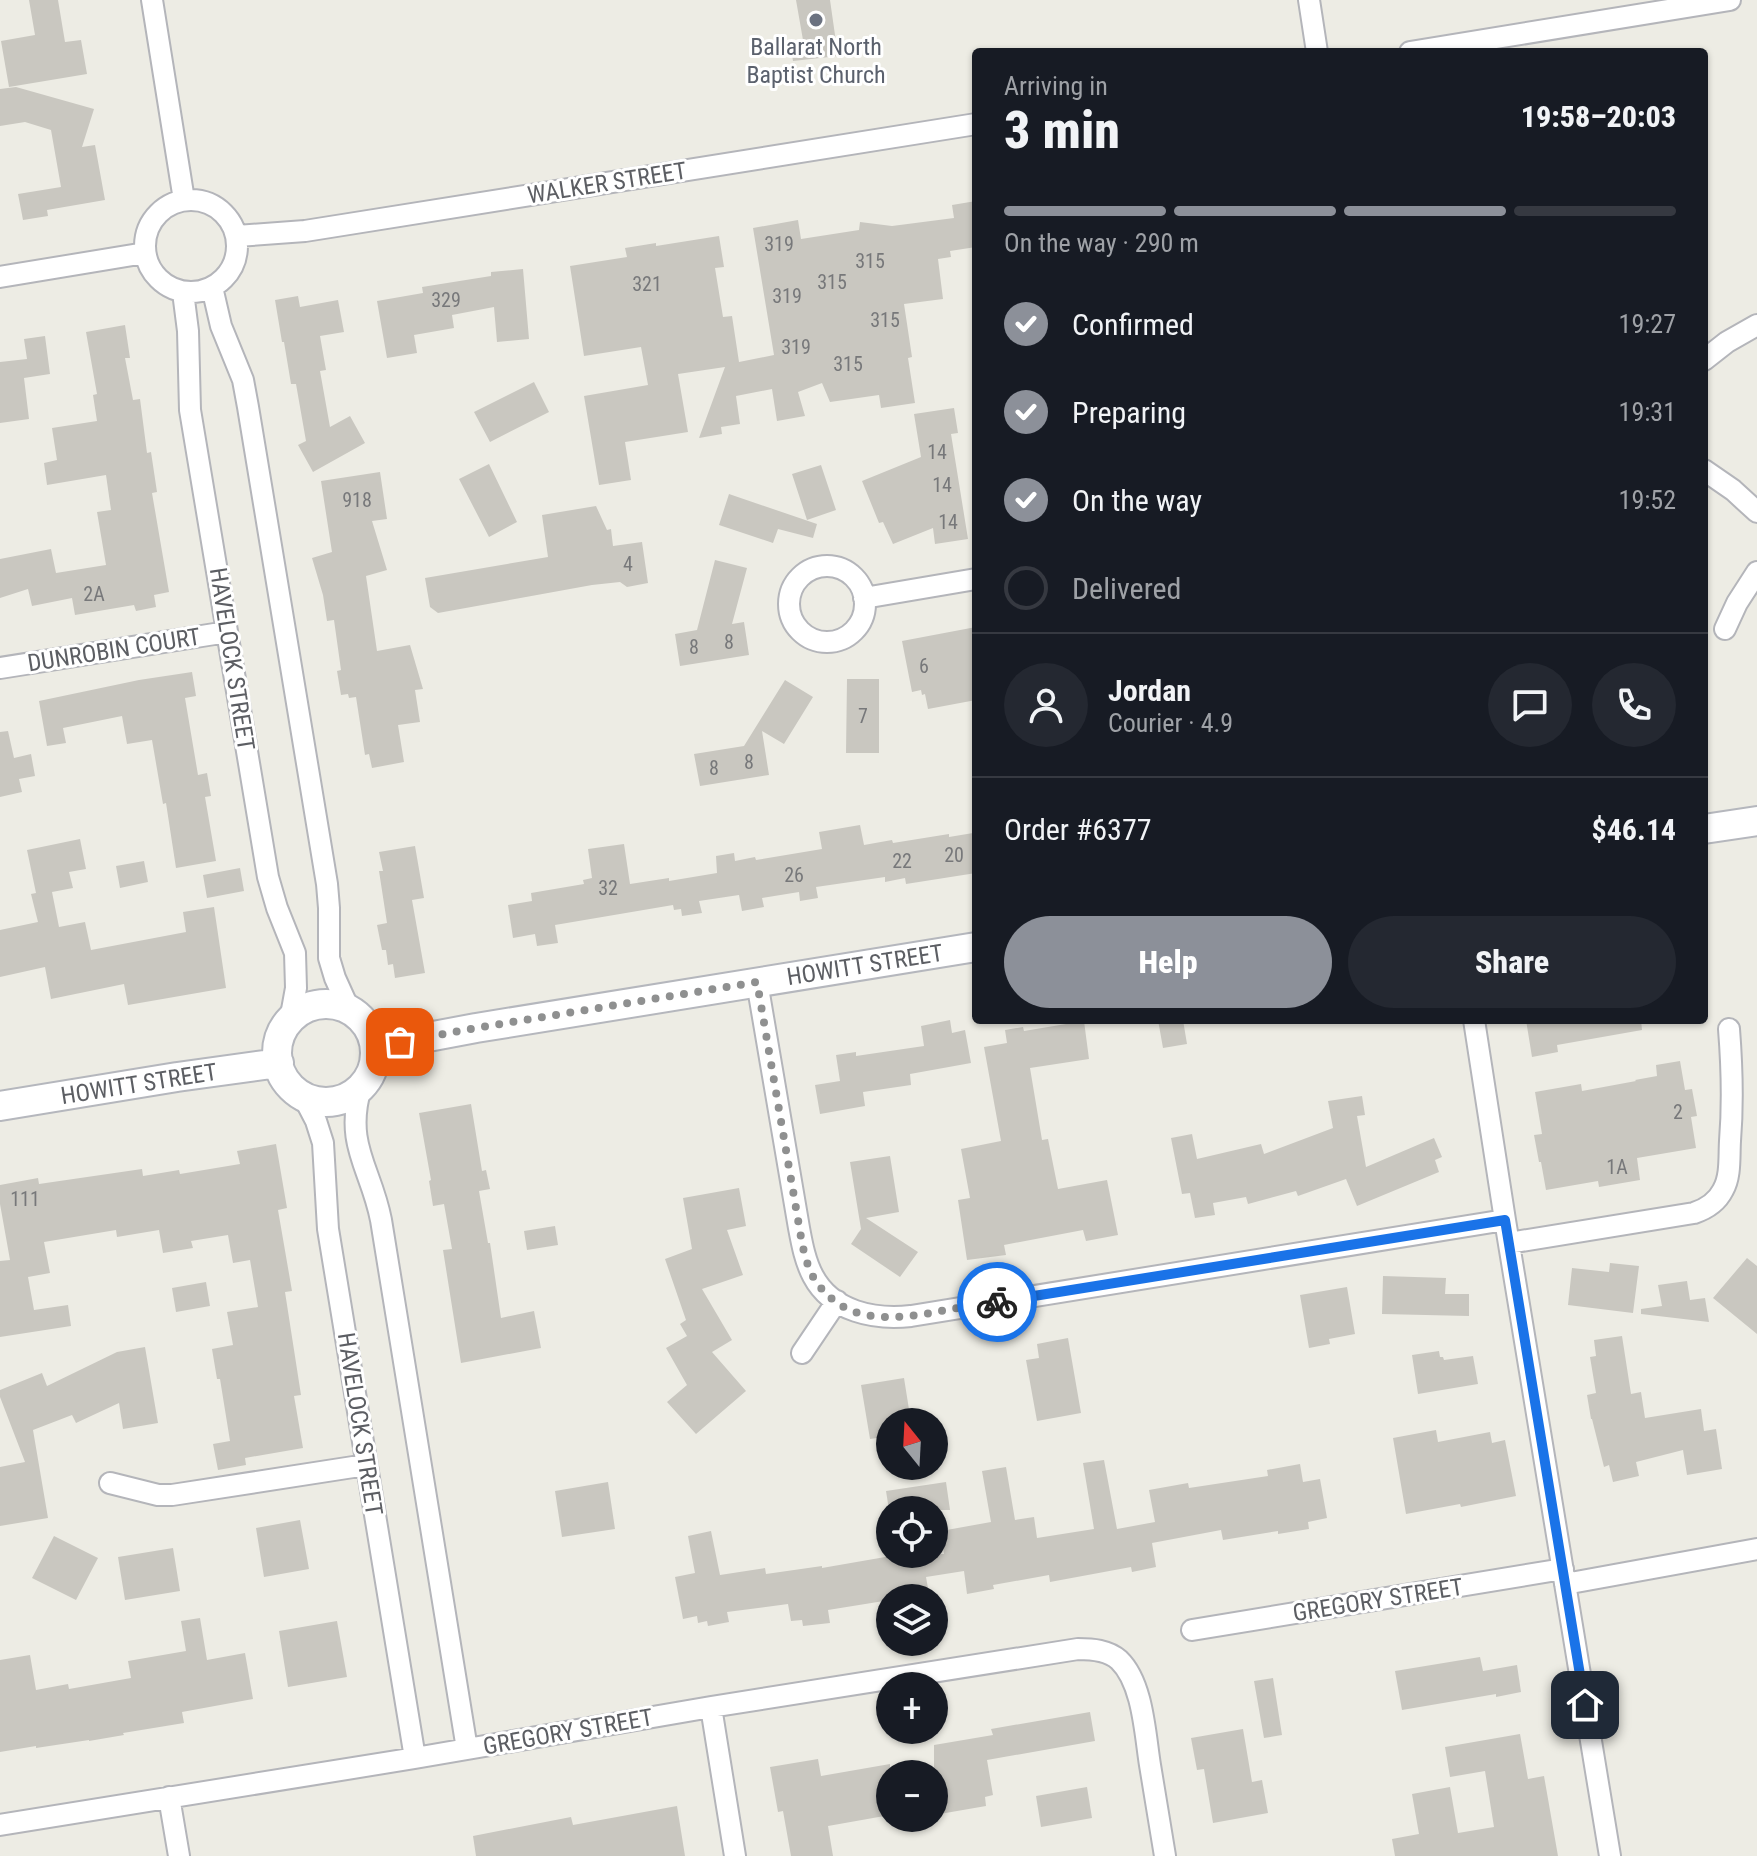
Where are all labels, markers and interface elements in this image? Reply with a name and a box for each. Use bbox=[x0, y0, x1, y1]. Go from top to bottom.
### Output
marker: Ballarat North Baptist Church bbox=[807, 11, 825, 29]
place label: Ballarat North Baptist Church bbox=[746, 33, 886, 89]
text: Arriving in bbox=[1004, 71, 1108, 101]
text: 19:58–20:03 bbox=[1521, 99, 1676, 134]
text: 3 min bbox=[1004, 100, 1120, 161]
street label: WALKER STREET bbox=[526, 157, 688, 209]
text: On the way · 290 m bbox=[1004, 228, 1199, 258]
house number: 319 bbox=[764, 232, 794, 256]
house number: 315 bbox=[855, 249, 885, 273]
house number: 315 bbox=[817, 270, 847, 294]
house number: 321 bbox=[632, 272, 662, 296]
house number: 319 bbox=[772, 284, 802, 308]
house number: 329 bbox=[431, 288, 461, 312]
icon: check bbox=[1004, 302, 1048, 346]
text: Confirmed bbox=[1072, 307, 1194, 342]
house number: 315 bbox=[870, 308, 900, 332]
text: 19:27 bbox=[1619, 309, 1676, 339]
house number: 319 bbox=[781, 335, 811, 359]
house number: 315 bbox=[833, 352, 863, 376]
icon: check bbox=[1004, 390, 1048, 434]
text: Preparing bbox=[1072, 395, 1186, 430]
text: 19:31 bbox=[1619, 397, 1676, 427]
house number: 14 bbox=[927, 440, 947, 464]
house number: 14 bbox=[932, 473, 952, 497]
icon: check bbox=[1004, 478, 1048, 522]
text: On the way bbox=[1072, 483, 1202, 518]
text: 19:52 bbox=[1619, 485, 1676, 515]
house number: 918 bbox=[342, 488, 372, 512]
house number: 14 bbox=[938, 510, 958, 534]
house number: 4 bbox=[623, 552, 633, 576]
street label: HAVELOCK STREET bbox=[204, 566, 260, 752]
text: Delivered bbox=[1072, 571, 1181, 606]
house number: 2A bbox=[83, 582, 105, 606]
street label: DUNROBIN COURT bbox=[26, 623, 202, 677]
house number: 8 bbox=[724, 630, 734, 654]
house number: 8 bbox=[689, 635, 699, 659]
house number: 6 bbox=[919, 654, 929, 678]
button: person bbox=[1004, 663, 1088, 747]
button: chat bbox=[1488, 663, 1572, 747]
button: phone bbox=[1592, 663, 1676, 747]
text: Jordan bbox=[1108, 673, 1191, 708]
house number: 7 bbox=[858, 704, 868, 728]
text: Courier · 4.9 bbox=[1108, 708, 1233, 738]
house number: 8 bbox=[744, 750, 754, 774]
house number: 8 bbox=[709, 756, 719, 780]
text: Order #6377 bbox=[1004, 812, 1152, 847]
text: $46.14 bbox=[1591, 812, 1676, 847]
house number: 20 bbox=[944, 843, 964, 867]
house number: 22 bbox=[892, 849, 912, 873]
house number: 26 bbox=[784, 863, 804, 887]
house number: 32 bbox=[598, 876, 618, 900]
button: Help bbox=[1004, 916, 1332, 1008]
button: Share bbox=[1348, 916, 1676, 1008]
street label: HOWITT STREET bbox=[785, 939, 945, 991]
pin bbox=[366, 1008, 434, 1076]
icon: bag bbox=[378, 1020, 422, 1064]
street label: HOWITT STREET bbox=[59, 1058, 219, 1110]
house number: 2 bbox=[1673, 1100, 1683, 1124]
house number: 1A bbox=[1606, 1155, 1628, 1179]
house number: 111 bbox=[10, 1187, 40, 1211]
courier bbox=[957, 1262, 1037, 1342]
icon: bike bbox=[975, 1280, 1019, 1324]
street label: HAVELOCK STREET bbox=[332, 1331, 388, 1517]
north arrow bbox=[876, 1408, 948, 1480]
map controls bbox=[876, 1408, 948, 1832]
button: locate bbox=[876, 1496, 948, 1568]
street label: GREGORY STREET bbox=[1291, 1573, 1465, 1627]
button: layers bbox=[876, 1584, 948, 1656]
pin bbox=[1551, 1671, 1619, 1739]
button: + bbox=[876, 1672, 948, 1744]
icon: home bbox=[1563, 1683, 1607, 1727]
street label: GREGORY STREET bbox=[481, 1703, 655, 1761]
button: − bbox=[876, 1760, 948, 1832]

